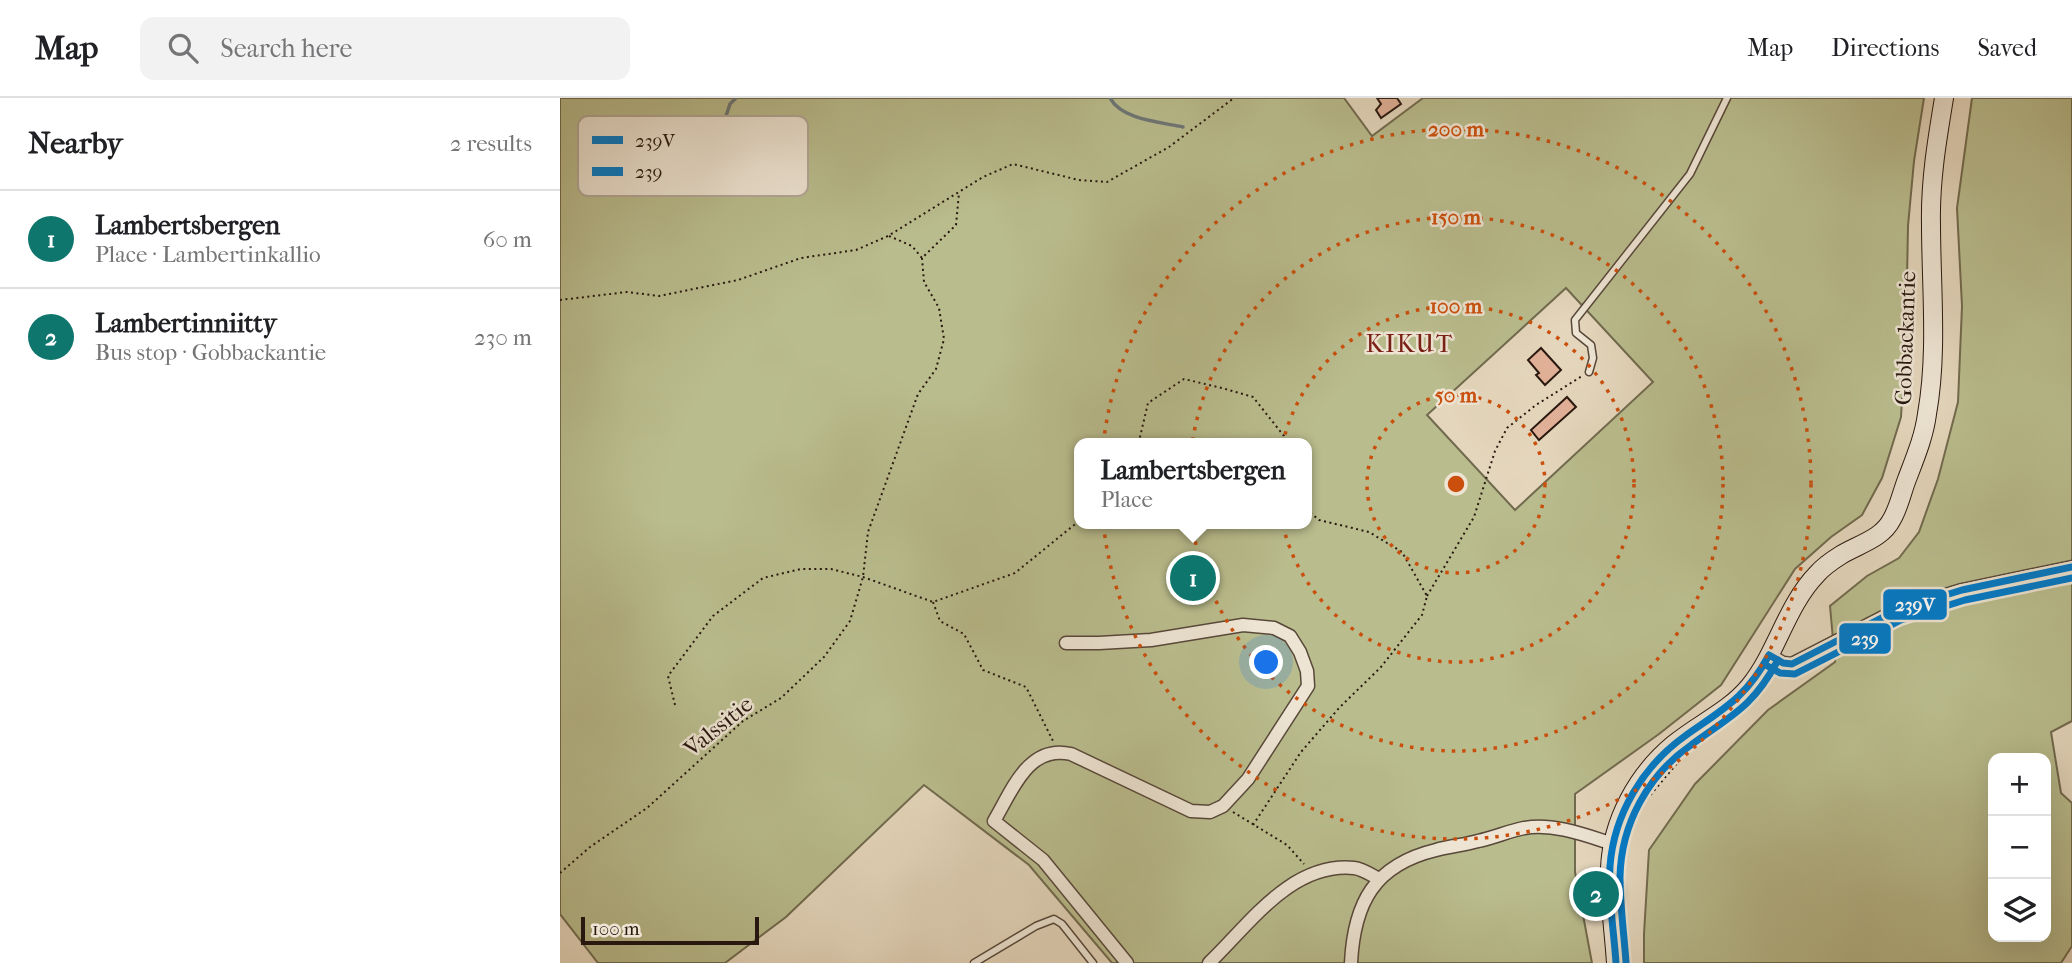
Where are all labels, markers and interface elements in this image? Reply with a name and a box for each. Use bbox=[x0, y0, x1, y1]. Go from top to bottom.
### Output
search box bbox=[140, 17, 630, 80]
text: Map bbox=[35, 29, 98, 68]
icon: search bbox=[164, 29, 202, 67]
text: Search here bbox=[220, 33, 352, 64]
text: Map bbox=[1747, 34, 1793, 62]
text: Directions bbox=[1831, 34, 1939, 62]
text: Saved bbox=[1977, 34, 2037, 62]
legend bbox=[578, 116, 808, 196]
text: 200 m bbox=[1428, 117, 1485, 141]
text: Nearby bbox=[28, 126, 123, 161]
text: 2 results bbox=[450, 130, 532, 157]
text: 239V bbox=[635, 130, 676, 152]
text: 239 bbox=[635, 161, 663, 183]
text: 150 m bbox=[1431, 205, 1482, 229]
text: Lambertsbergen bbox=[95, 210, 280, 241]
text: 1 bbox=[47, 226, 55, 253]
text: 60 m bbox=[483, 226, 532, 253]
text: Place · Lambertinkallio bbox=[95, 241, 321, 268]
street label: Gobbackantie bbox=[1890, 270, 1921, 406]
text: 100 m bbox=[1430, 294, 1483, 318]
text: Lambertinniitty bbox=[95, 308, 277, 339]
text: 2 bbox=[45, 324, 57, 351]
text: 230 m bbox=[474, 324, 532, 351]
district label: KIKUT bbox=[1366, 330, 1454, 358]
text: Bus stop · Gobbackantie bbox=[95, 339, 326, 366]
text: 50 m bbox=[1435, 383, 1478, 407]
popup bbox=[1074, 438, 1312, 529]
text: Lambertsbergen bbox=[1100, 455, 1286, 486]
centre of rings bbox=[1444, 472, 1468, 496]
text: Place bbox=[1100, 486, 1153, 513]
pin: 1 bbox=[1170, 552, 1216, 604]
line badge: 239V bbox=[1882, 588, 1948, 621]
text: 239V bbox=[1895, 594, 1937, 616]
line badge: 239 bbox=[1838, 622, 1892, 655]
text: 239 bbox=[1851, 628, 1879, 650]
your location bbox=[1249, 645, 1283, 679]
street label: Valssitie bbox=[678, 691, 758, 763]
map controls bbox=[1988, 753, 2051, 942]
button: + bbox=[1988, 753, 2051, 816]
button: − bbox=[1988, 816, 2051, 879]
pin: 2 bbox=[1573, 868, 1619, 920]
button: layers bbox=[1988, 879, 2051, 942]
scale bar bbox=[581, 914, 760, 946]
text: 100 m bbox=[592, 918, 640, 940]

